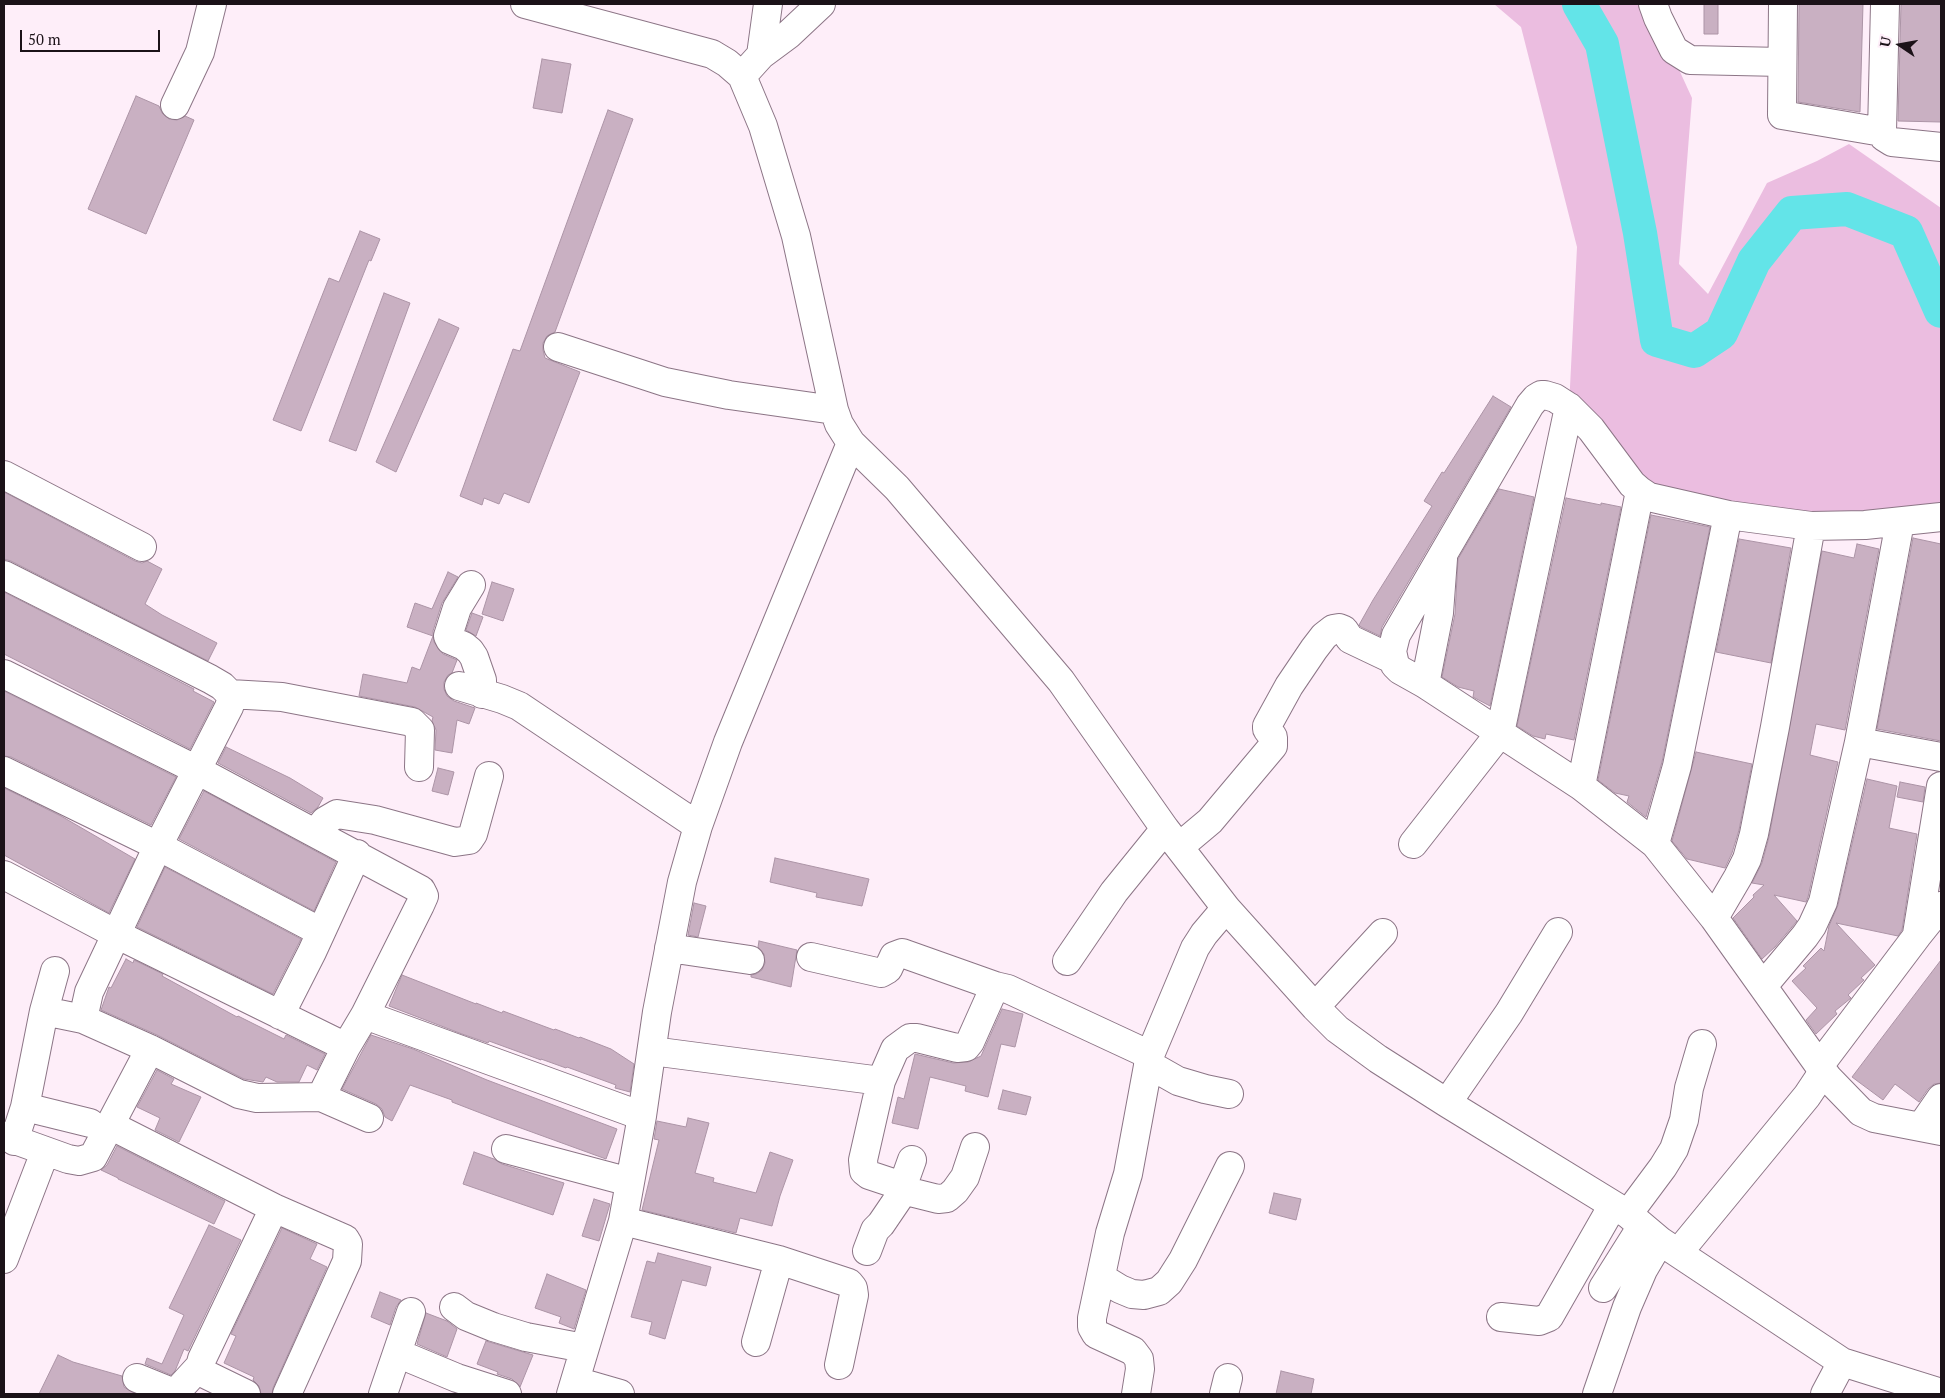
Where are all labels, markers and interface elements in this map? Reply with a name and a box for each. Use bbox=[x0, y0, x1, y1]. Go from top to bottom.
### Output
scale bar bbox=[22, 20, 162, 52]
north arrow bbox=[1875, 20, 1925, 70]
text: 50 m bbox=[28, 29, 61, 49]
text: U bbox=[1875, 35, 1895, 49]

